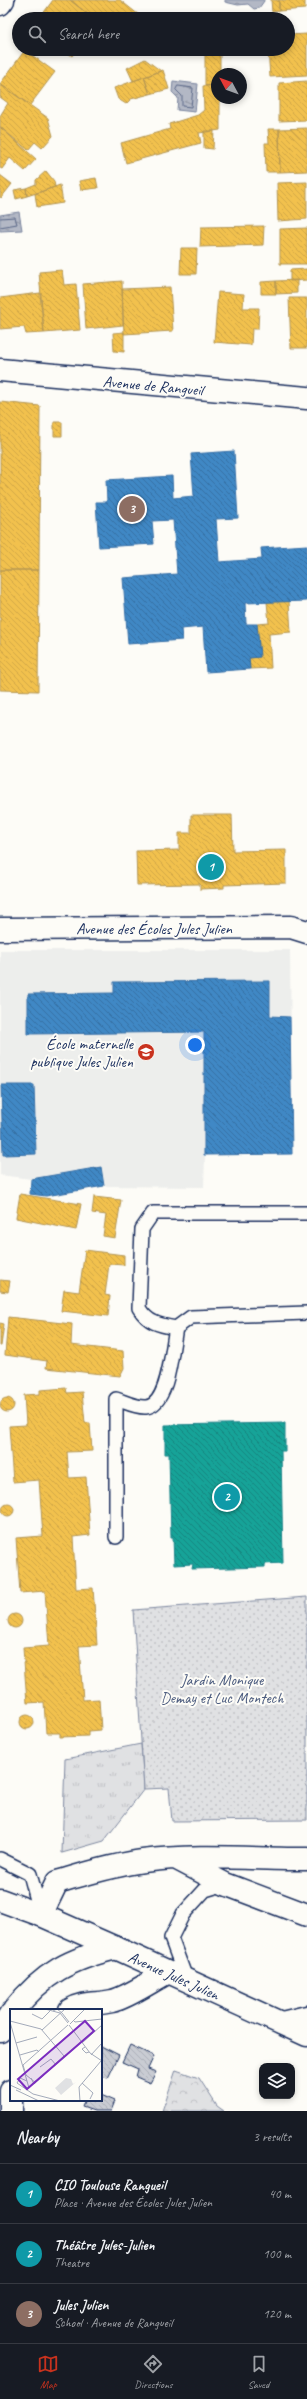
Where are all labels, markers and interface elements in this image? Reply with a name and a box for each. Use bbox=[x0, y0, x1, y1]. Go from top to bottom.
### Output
search box bbox=[12, 12, 295, 56]
icon: search bbox=[26, 23, 48, 45]
text: Search here bbox=[58, 25, 119, 44]
north arrow bbox=[211, 68, 247, 104]
street label: Avenue de Rangueil bbox=[102, 372, 207, 401]
pin: 3 bbox=[119, 494, 145, 524]
pin: 1 bbox=[198, 852, 224, 882]
street label: Avenue des Écoles Jules Julien bbox=[76, 919, 233, 939]
place label: École maternelle publique Jules Julien bbox=[30, 1034, 135, 1072]
your location bbox=[185, 1035, 205, 1055]
school or university icon: École maternelle publique Jules Julien bbox=[136, 1042, 156, 1062]
pin: 2 bbox=[214, 1482, 240, 1512]
park label: Jardin Monique Demay et Luc Montech bbox=[160, 1670, 284, 1708]
street label: Avenue Jules Julien bbox=[125, 1947, 223, 2005]
inset map bbox=[10, 2009, 102, 2101]
map controls bbox=[259, 2063, 295, 2099]
button: layers bbox=[259, 2063, 295, 2099]
text: Nearby bbox=[16, 2127, 59, 2148]
text: 3 results bbox=[253, 2129, 291, 2145]
text: CIO Toulouse Rangueil bbox=[54, 2176, 166, 2195]
text: 1 bbox=[26, 2186, 32, 2202]
text: 40 m bbox=[269, 2186, 291, 2202]
text: Place · Avenue des Écoles Jules Julien bbox=[54, 2195, 212, 2211]
text: Théâtre Jules-Julien bbox=[54, 2236, 154, 2255]
text: 2 bbox=[26, 2246, 32, 2262]
text: 100 m bbox=[263, 2246, 291, 2262]
text: Theatre bbox=[54, 2255, 89, 2271]
text: Jules Julien bbox=[54, 2296, 108, 2315]
text: 3 bbox=[26, 2306, 32, 2322]
text: 120 m bbox=[263, 2306, 291, 2322]
text: School · Avenue de Rangueil bbox=[54, 2315, 172, 2331]
tab: Map bbox=[37, 2353, 59, 2391]
tab: Directions bbox=[134, 2353, 173, 2391]
tab: Saved bbox=[248, 2353, 270, 2391]

